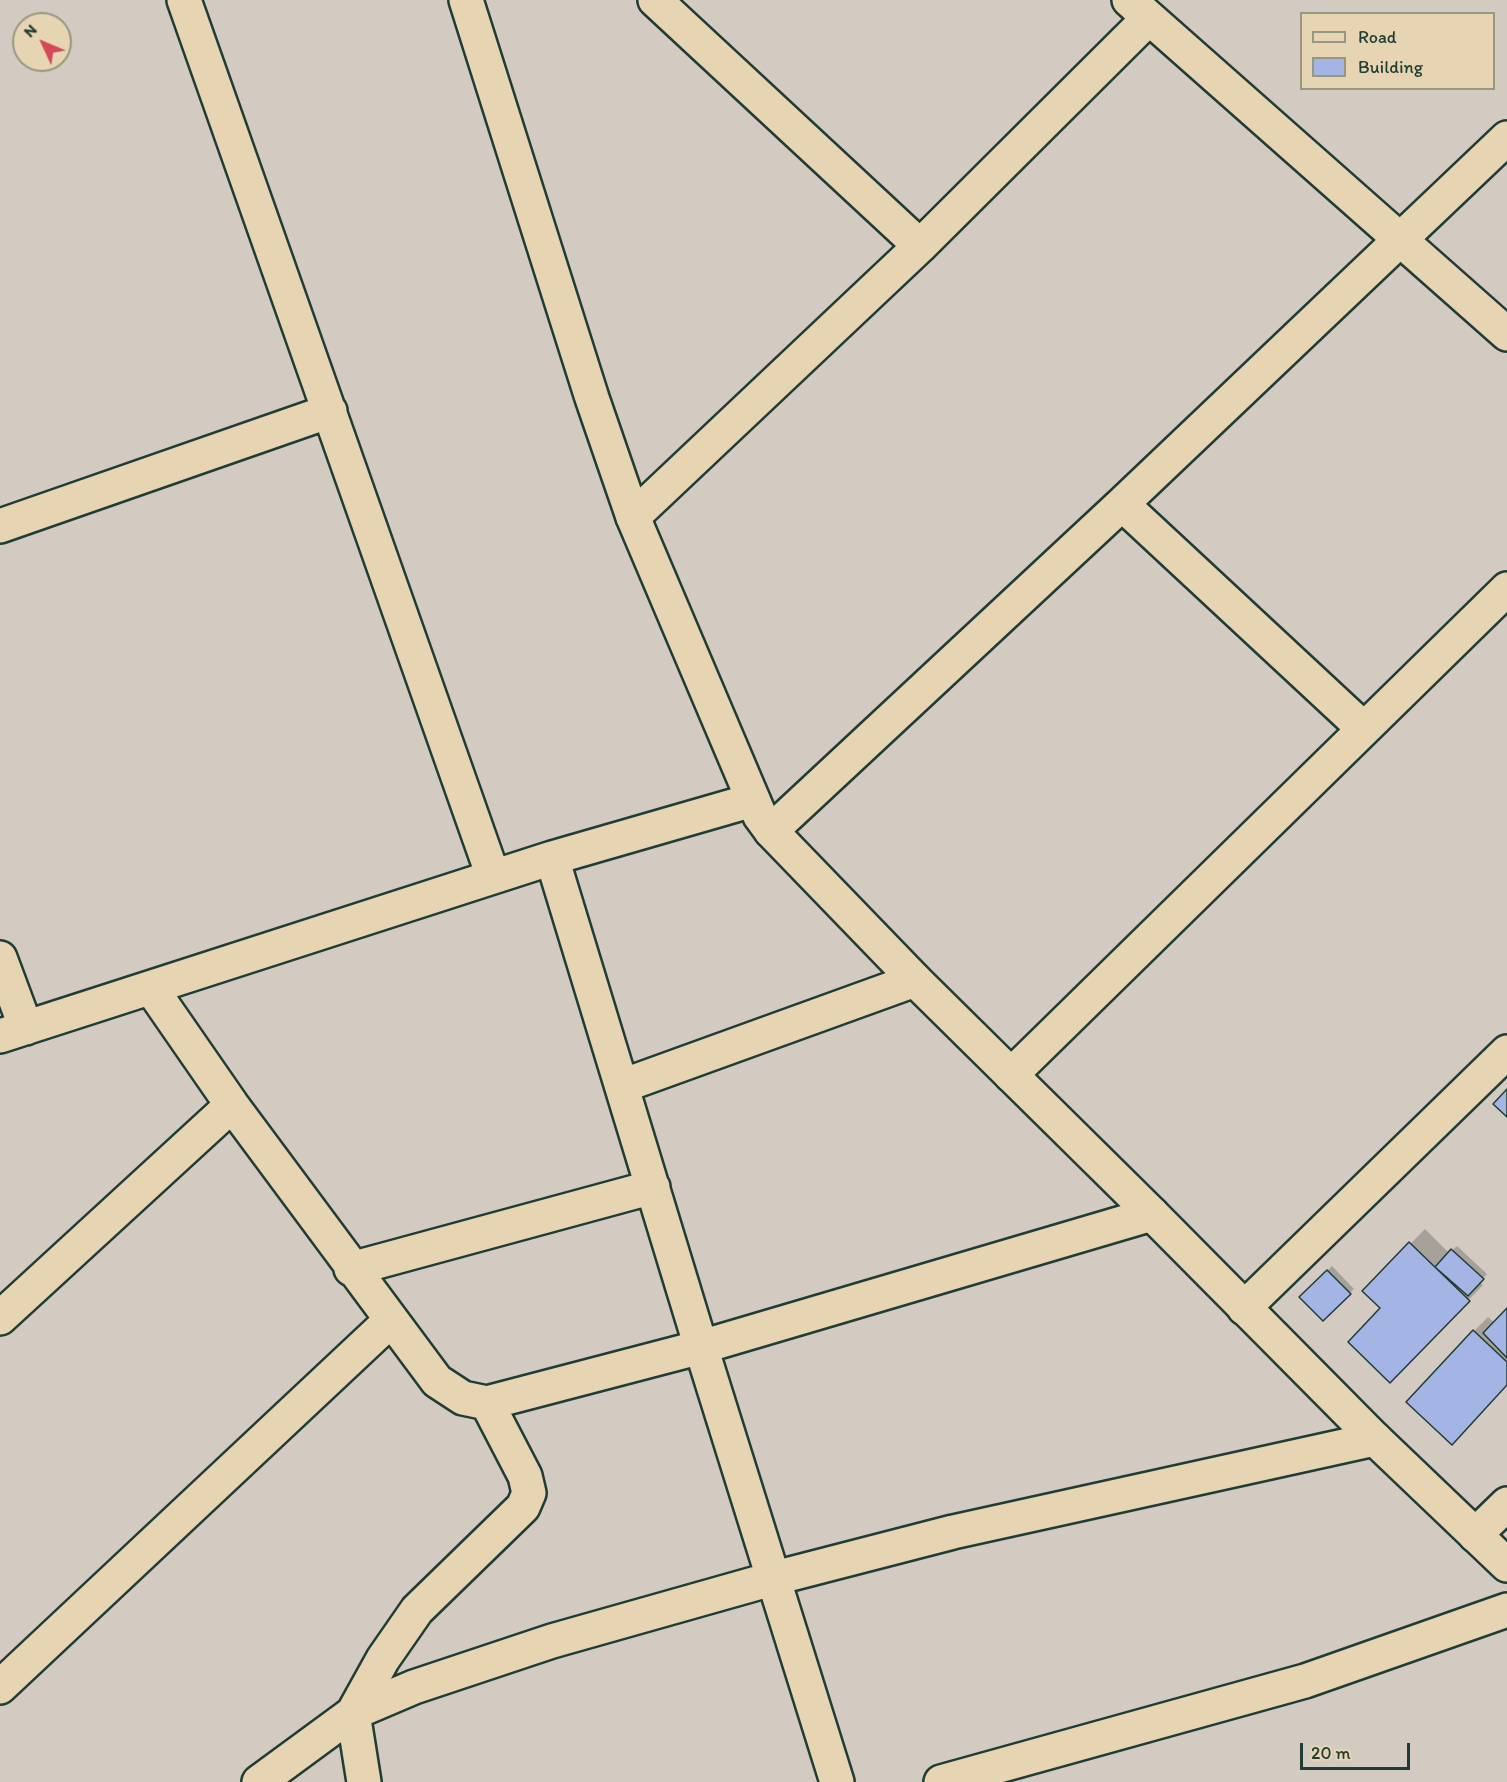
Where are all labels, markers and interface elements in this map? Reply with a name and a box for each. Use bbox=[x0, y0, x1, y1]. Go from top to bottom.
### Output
north arrow bbox=[12, 12, 72, 72]
legend bbox=[1300, 12, 1495, 90]
text: N bbox=[20, 20, 41, 41]
text: Road bbox=[1358, 26, 1397, 48]
text: Building bbox=[1358, 56, 1423, 78]
scale bar bbox=[1303, 1731, 1412, 1769]
text: 20 m bbox=[1311, 1742, 1351, 1764]

